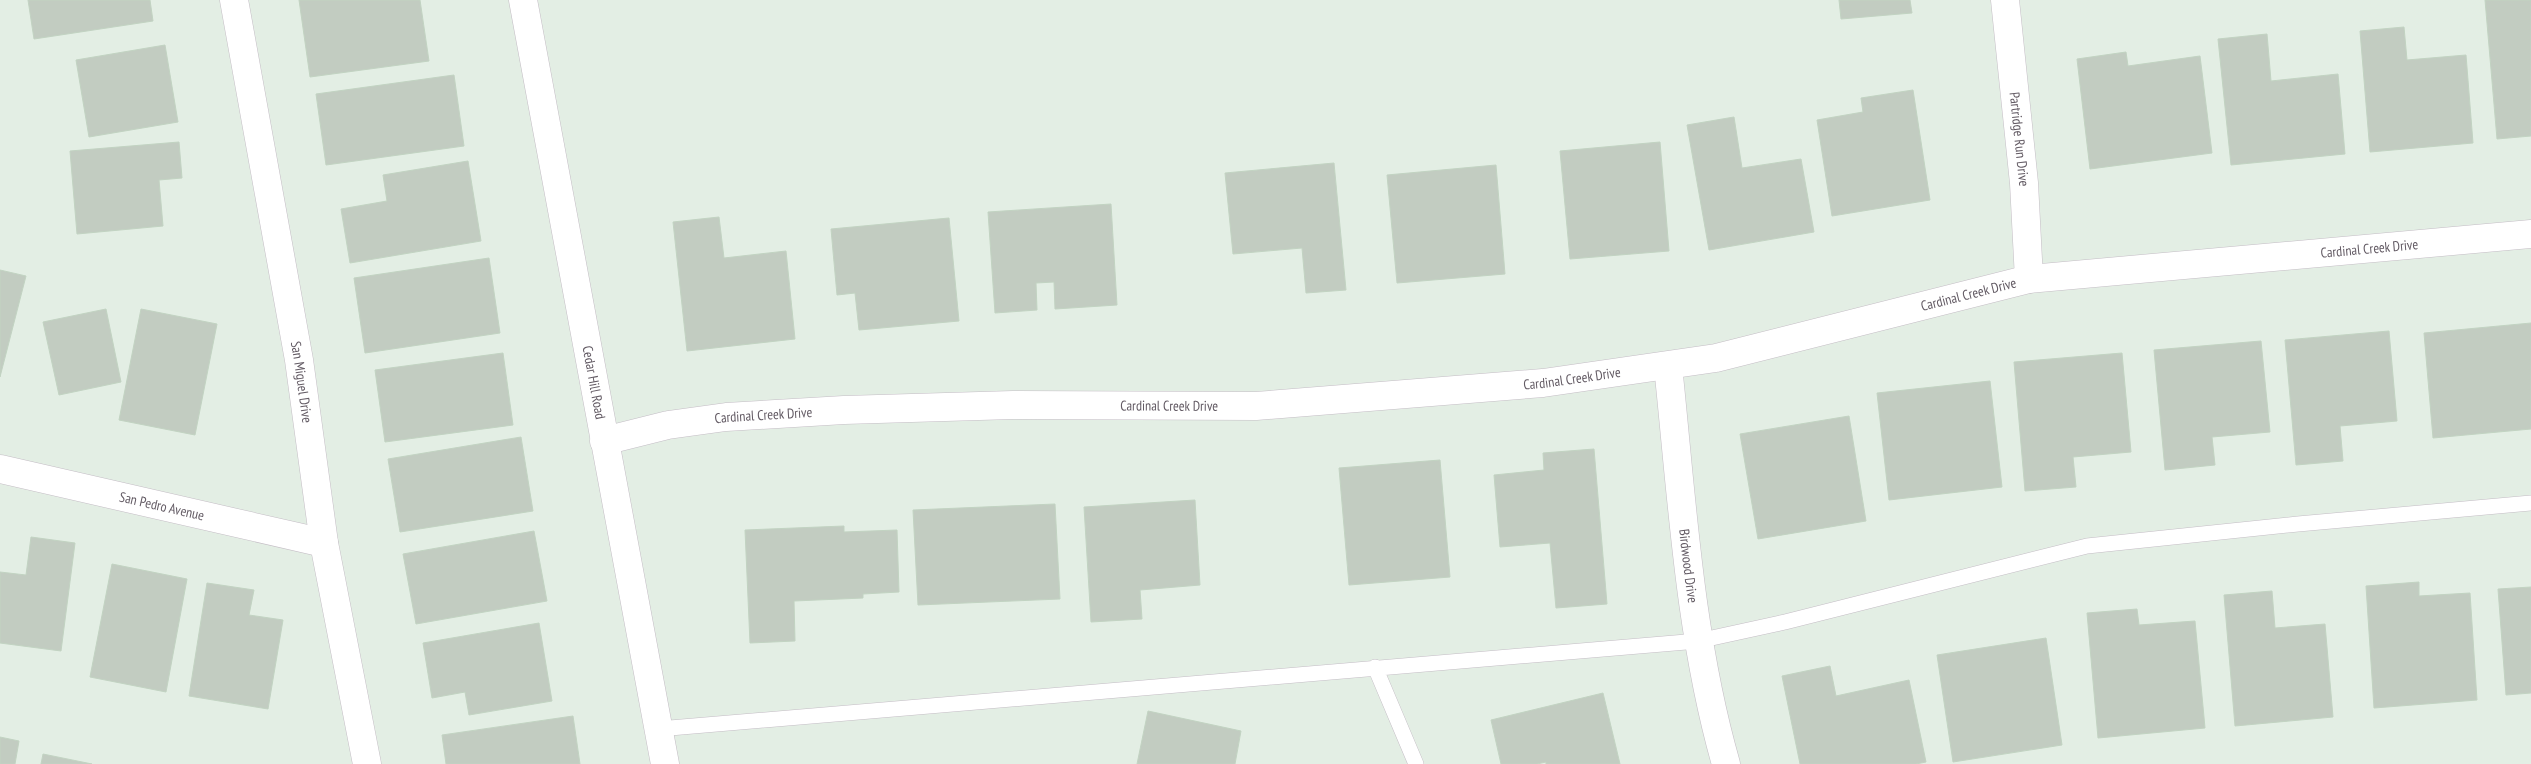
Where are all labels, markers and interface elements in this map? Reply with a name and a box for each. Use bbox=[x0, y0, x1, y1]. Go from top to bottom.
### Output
street label: Partridge Run Drive bbox=[2006, 91, 2033, 187]
street label: Cardinal Creek Drive bbox=[2320, 235, 2419, 262]
street label: Cardinal Creek Drive bbox=[1919, 273, 2018, 315]
street label: San Miguel Drive bbox=[287, 340, 317, 424]
street label: Cedar Hill Road bbox=[578, 344, 610, 421]
street label: Cardinal Creek Drive bbox=[1523, 363, 1622, 394]
street label: Cardinal Creek Drive bbox=[1120, 396, 1218, 415]
street label: Cardinal Creek Drive bbox=[713, 403, 813, 427]
street label: San Pedro Avenue bbox=[118, 488, 206, 524]
street label: Birdwood Drive bbox=[1675, 528, 1702, 604]

